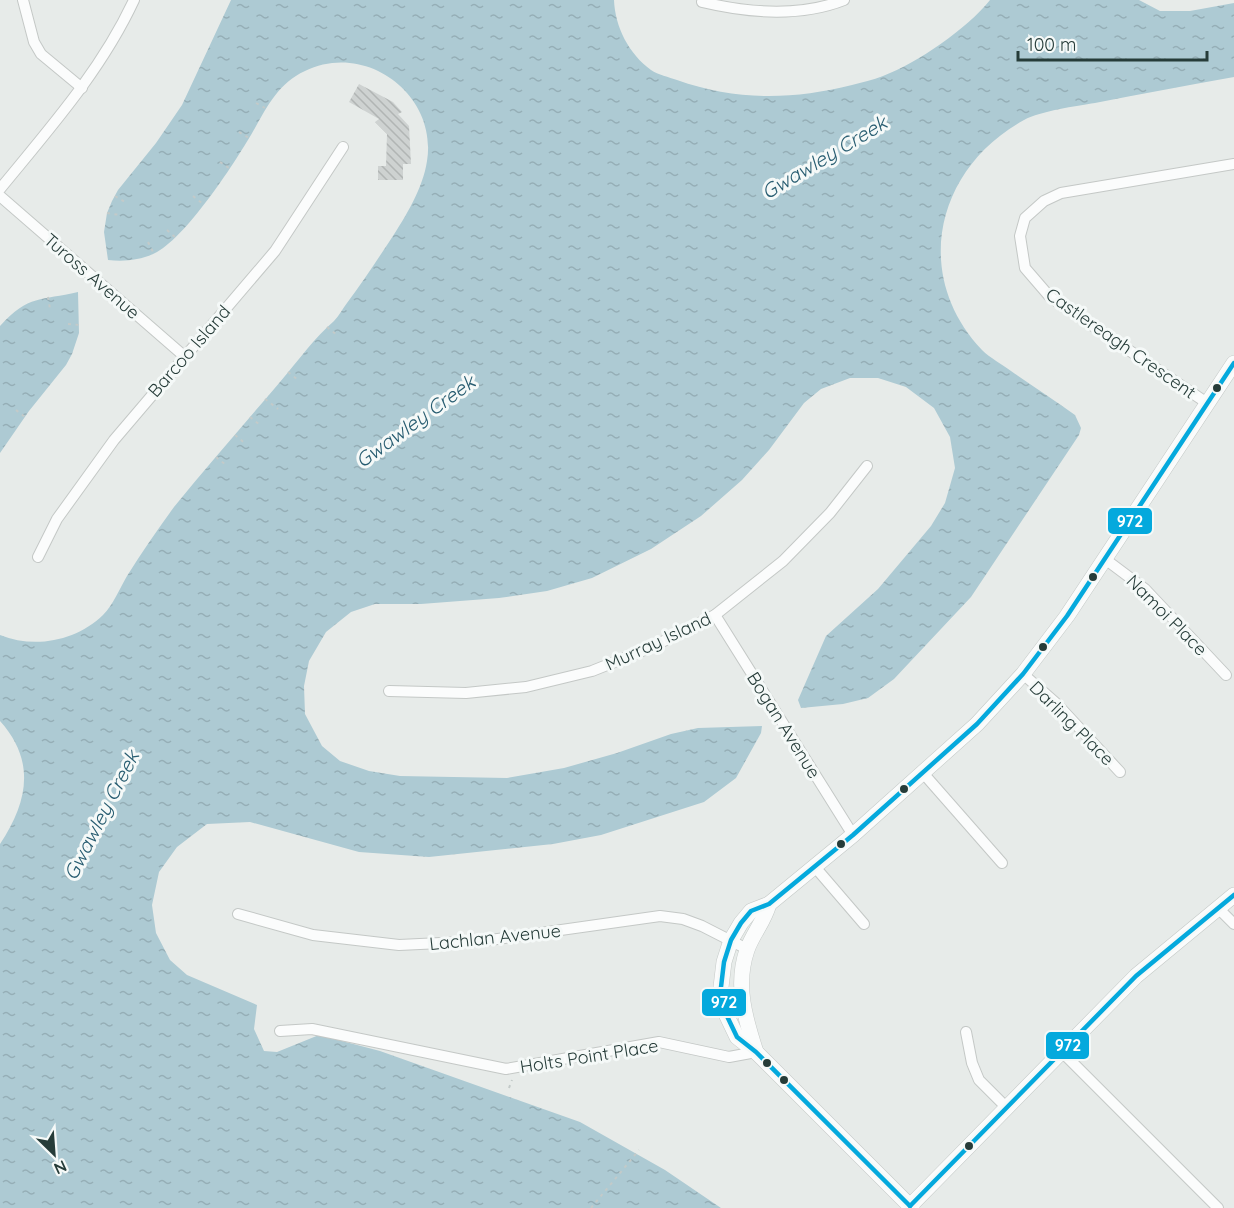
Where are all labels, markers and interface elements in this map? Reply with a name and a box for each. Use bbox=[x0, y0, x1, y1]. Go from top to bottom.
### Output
scale bar bbox=[1018, 24, 1207, 62]
text: 100 m bbox=[1027, 33, 1076, 56]
water label: Gwawley Creek bbox=[757, 109, 893, 204]
street label: Tuross Avenue bbox=[39, 228, 145, 324]
street label: Castlereagh Crescent bbox=[1041, 282, 1201, 404]
street label: Barcoo Island bbox=[143, 300, 235, 402]
water label: Gwawley Creek bbox=[350, 368, 482, 473]
unlabelled marker bbox=[1211, 382, 1223, 394]
line badge: 972 bbox=[1107, 507, 1153, 535]
text: 972 bbox=[1117, 511, 1143, 531]
street label: Namoi Place bbox=[1122, 570, 1212, 660]
unlabelled marker bbox=[1087, 571, 1099, 583]
street label: Murray Island bbox=[601, 606, 715, 676]
unlabelled marker bbox=[1037, 641, 1049, 653]
street label: Bogan Avenue bbox=[742, 667, 826, 783]
street label: Darling Place bbox=[1025, 676, 1119, 770]
water label: Gwawley Creek bbox=[58, 744, 145, 884]
unlabelled marker bbox=[898, 783, 910, 795]
unlabelled marker bbox=[835, 838, 847, 850]
street label: Lachlan Avenue bbox=[428, 919, 562, 955]
line badge: 972 bbox=[701, 988, 747, 1017]
text: 972 bbox=[711, 992, 737, 1012]
line badge: 972 bbox=[1045, 1031, 1090, 1060]
street label: Holts Point Place bbox=[518, 1034, 660, 1078]
text: 972 bbox=[1055, 1035, 1081, 1055]
unlabelled marker bbox=[761, 1057, 773, 1069]
unlabelled marker bbox=[778, 1074, 790, 1086]
north arrow bbox=[24, 1124, 84, 1184]
unlabelled marker bbox=[963, 1140, 975, 1152]
text: N bbox=[51, 1156, 70, 1179]

